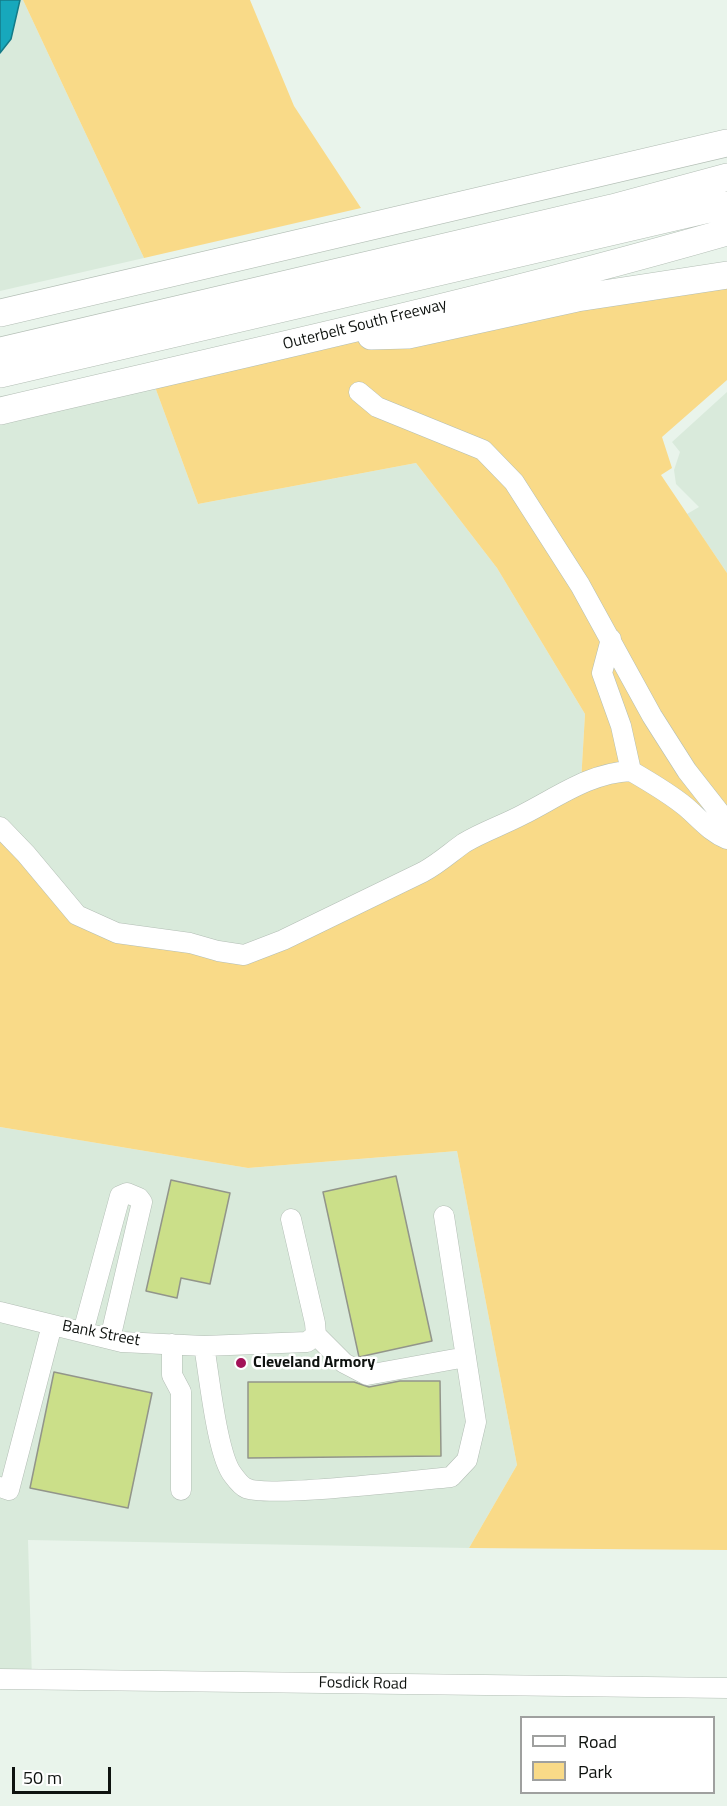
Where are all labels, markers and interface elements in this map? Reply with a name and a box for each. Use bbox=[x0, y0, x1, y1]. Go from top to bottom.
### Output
street label: Outerbelt South Freeway bbox=[281, 295, 449, 355]
street label: Bank Street bbox=[60, 1317, 142, 1351]
place label: Cleveland Armory bbox=[253, 1353, 375, 1373]
marker: Cleveland Armory bbox=[234, 1356, 248, 1370]
street label: Fosdick Road bbox=[318, 1674, 408, 1694]
legend bbox=[520, 1716, 715, 1794]
text: Road bbox=[578, 1728, 617, 1755]
scale bar bbox=[15, 1755, 114, 1793]
text: Park bbox=[578, 1758, 612, 1785]
text: 50 m bbox=[23, 1764, 62, 1791]

